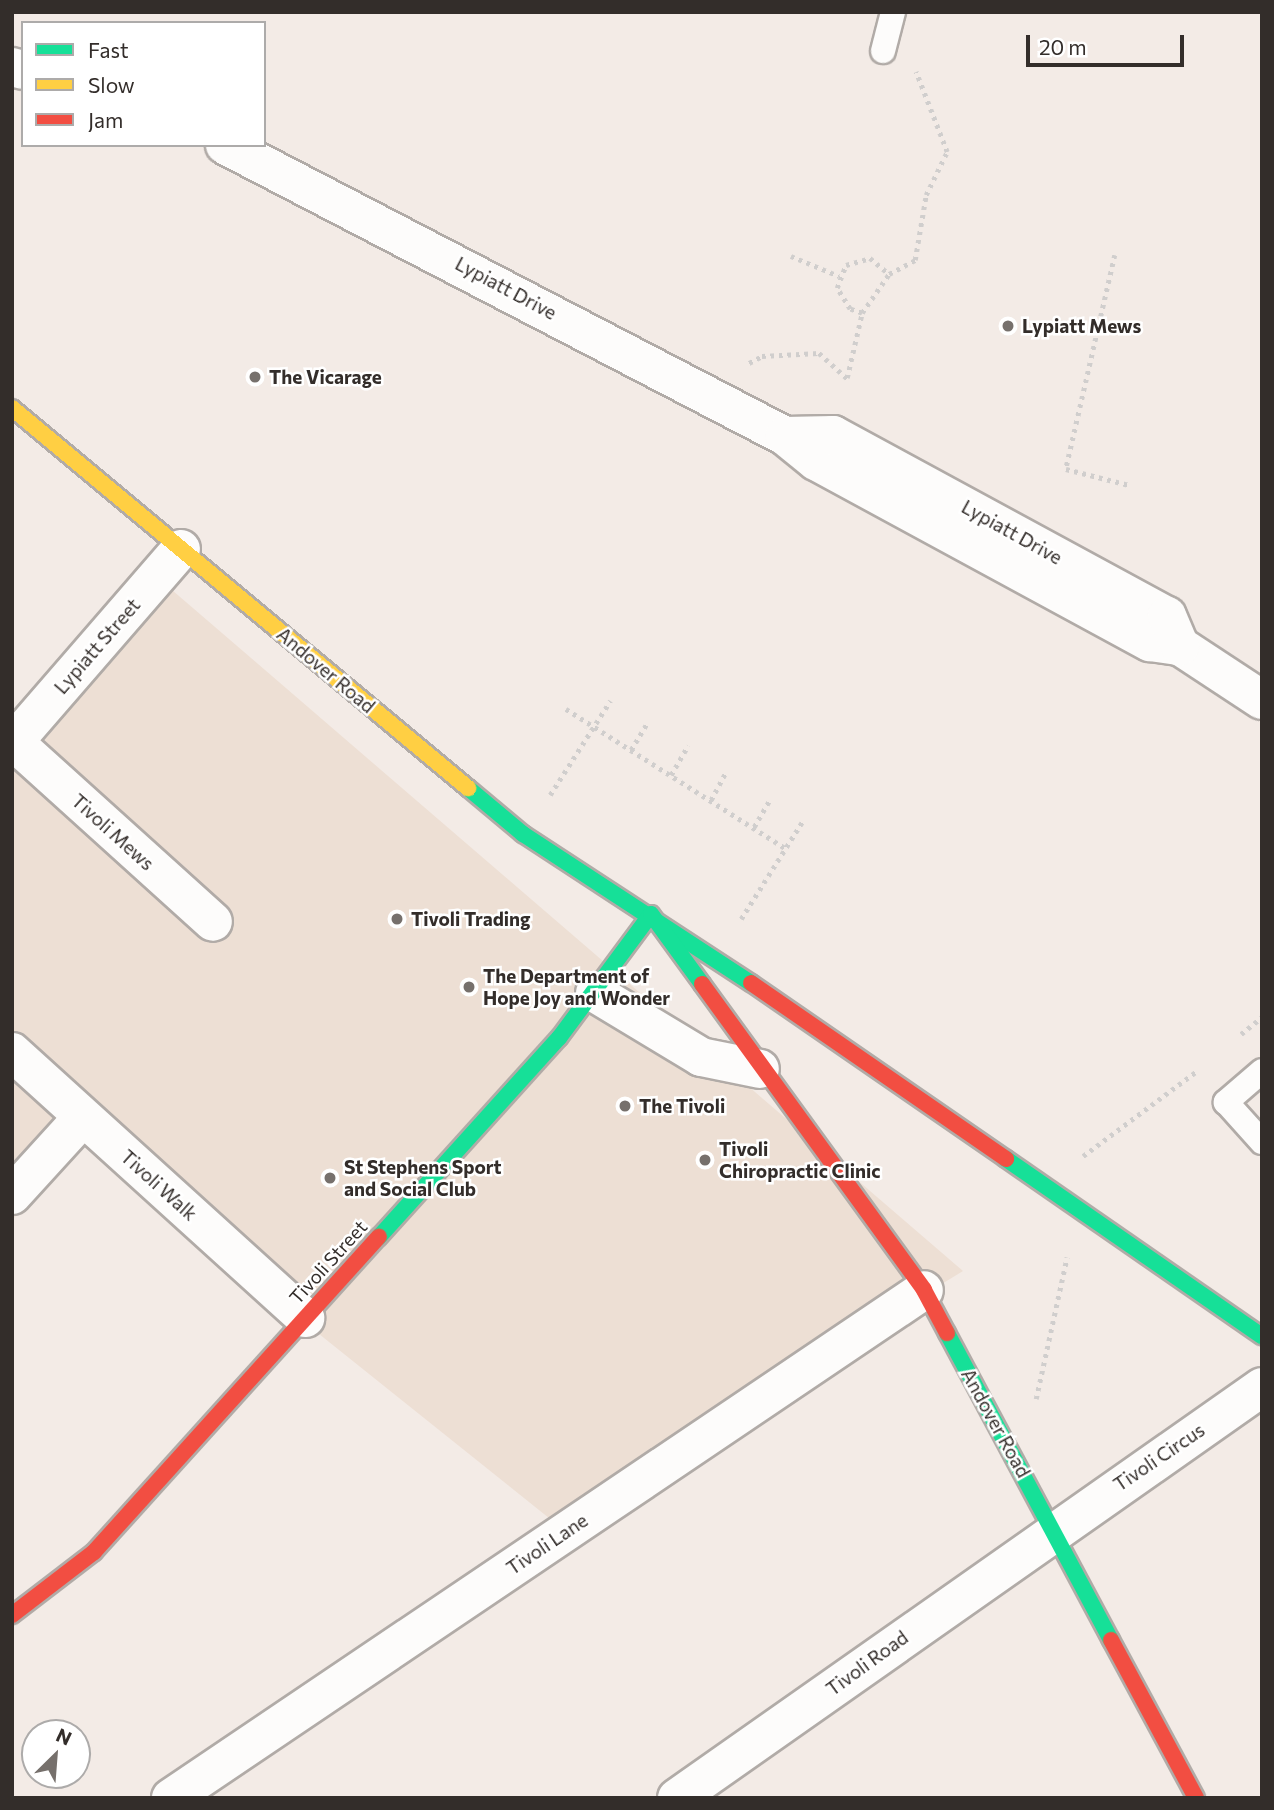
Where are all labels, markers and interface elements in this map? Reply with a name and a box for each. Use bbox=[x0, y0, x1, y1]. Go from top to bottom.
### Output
legend bbox=[21, 21, 266, 147]
scale bar bbox=[1029, 21, 1186, 65]
text: 20 m bbox=[1039, 34, 1087, 59]
text: Fast bbox=[88, 37, 129, 62]
text: Slow bbox=[88, 72, 135, 97]
text: Jam bbox=[88, 107, 123, 132]
street label: Lypiatt Drive bbox=[451, 252, 561, 324]
place label: Lypiatt Mews bbox=[1022, 315, 1141, 337]
marker: Lypiatt Mews bbox=[1000, 318, 1016, 334]
place label: The Vicarage bbox=[269, 366, 382, 388]
marker: The Vicarage bbox=[247, 369, 263, 385]
street label: Lypiatt Drive bbox=[958, 495, 1066, 569]
street label: Lypiatt Street bbox=[49, 594, 145, 698]
street label: Andover Road bbox=[272, 622, 380, 718]
street label: Tivoli Mews bbox=[67, 789, 159, 875]
place label: Tivoli Trading bbox=[411, 908, 530, 930]
marker: Tivoli Trading bbox=[389, 911, 405, 927]
place label: The Department of Hope Joy and Wonder bbox=[483, 965, 670, 1009]
marker: The Department of Hope Joy and Wonder bbox=[461, 979, 477, 995]
place label: The Tivoli bbox=[639, 1095, 725, 1117]
marker: The Tivoli bbox=[617, 1098, 633, 1114]
place label: Tivoli Chiropractic Clinic bbox=[719, 1138, 880, 1182]
street label: Tivoli Walk bbox=[116, 1145, 202, 1225]
marker: Tivoli Chiropractic Clinic bbox=[697, 1152, 713, 1168]
place label: St Stephens Sport and Social Club bbox=[344, 1156, 502, 1200]
marker: St Stephens Sport and Social Club bbox=[322, 1170, 338, 1186]
street label: Tivoli Street bbox=[284, 1215, 372, 1309]
street label: Andover Road bbox=[957, 1365, 1035, 1481]
street label: Tivoli Circus bbox=[1109, 1418, 1209, 1496]
street label: Tivoli Lane bbox=[502, 1509, 592, 1579]
street label: Tivoli Road bbox=[822, 1626, 912, 1700]
north arrow bbox=[21, 1719, 91, 1789]
text: N bbox=[53, 1723, 76, 1750]

